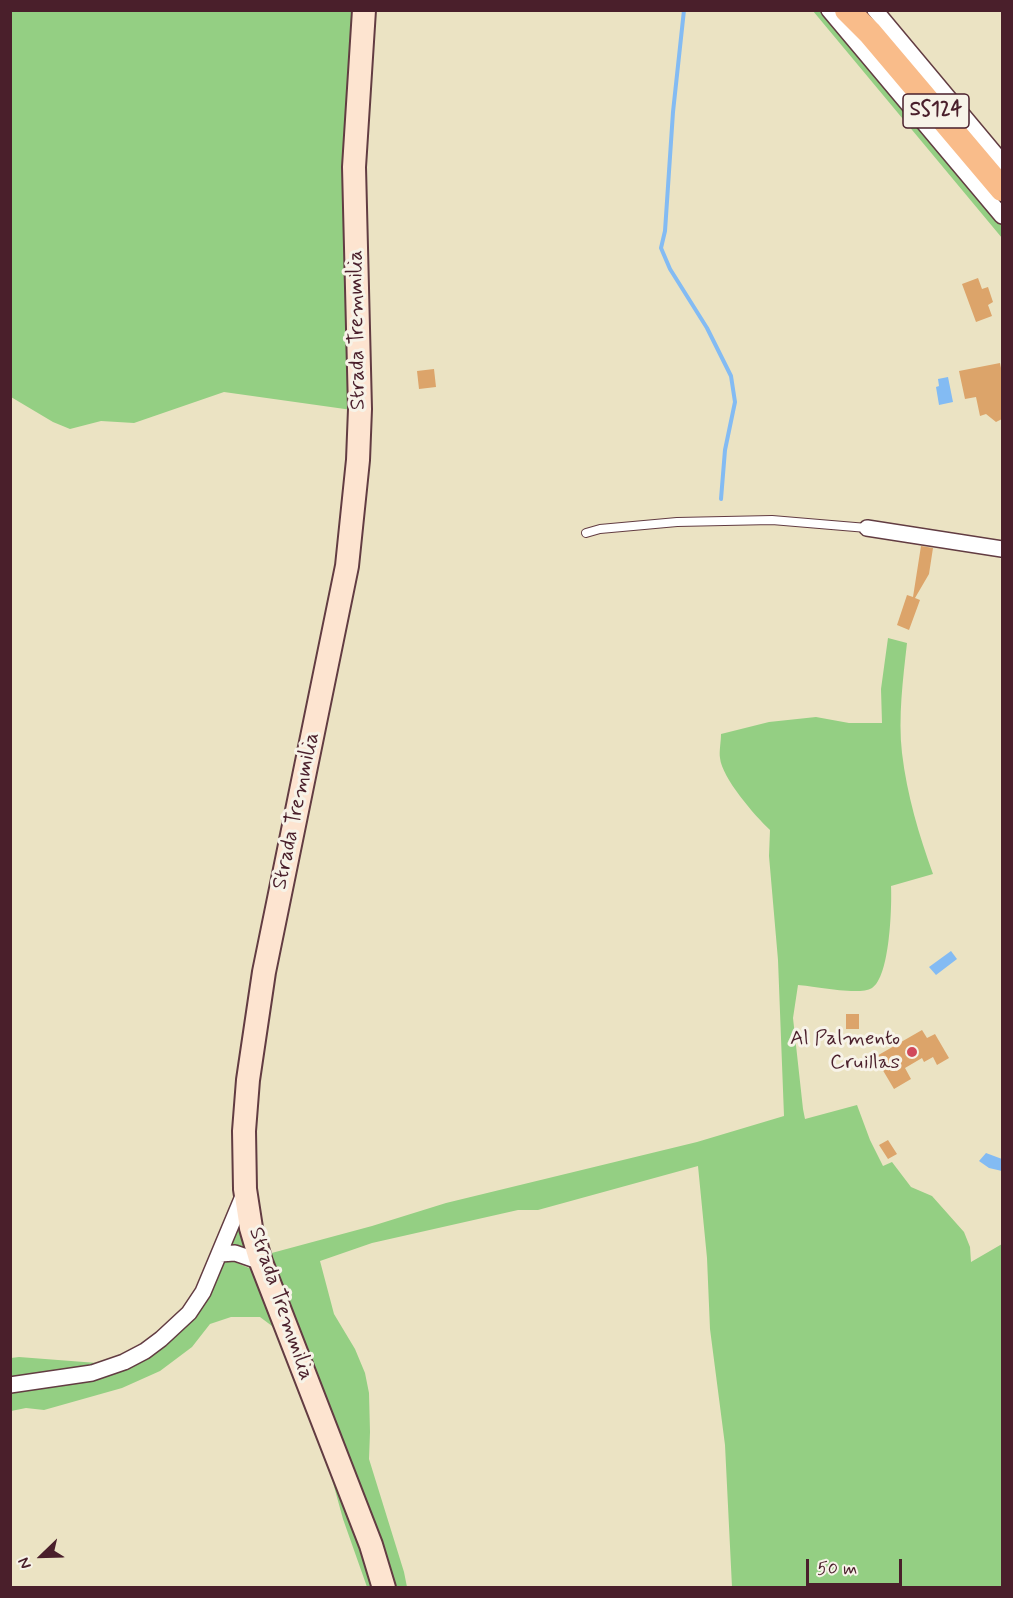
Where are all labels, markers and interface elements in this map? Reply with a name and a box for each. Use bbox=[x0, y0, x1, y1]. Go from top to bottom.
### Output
road number: SS124 bbox=[903, 94, 969, 128]
street label: Strada Tremmilia bbox=[344, 250, 372, 410]
street label: Strada Tremmilia bbox=[268, 730, 326, 892]
place label: Al Palmento Cruillas bbox=[790, 1027, 900, 1077]
marker: Al Palmento Cruillas bbox=[905, 1045, 919, 1059]
street label: Strada Tremmilia bbox=[242, 1224, 318, 1384]
north arrow bbox=[12, 1526, 72, 1586]
scale bar bbox=[809, 1547, 905, 1585]
text: N bbox=[13, 1554, 37, 1572]
text: 50 m bbox=[817, 1557, 857, 1581]

